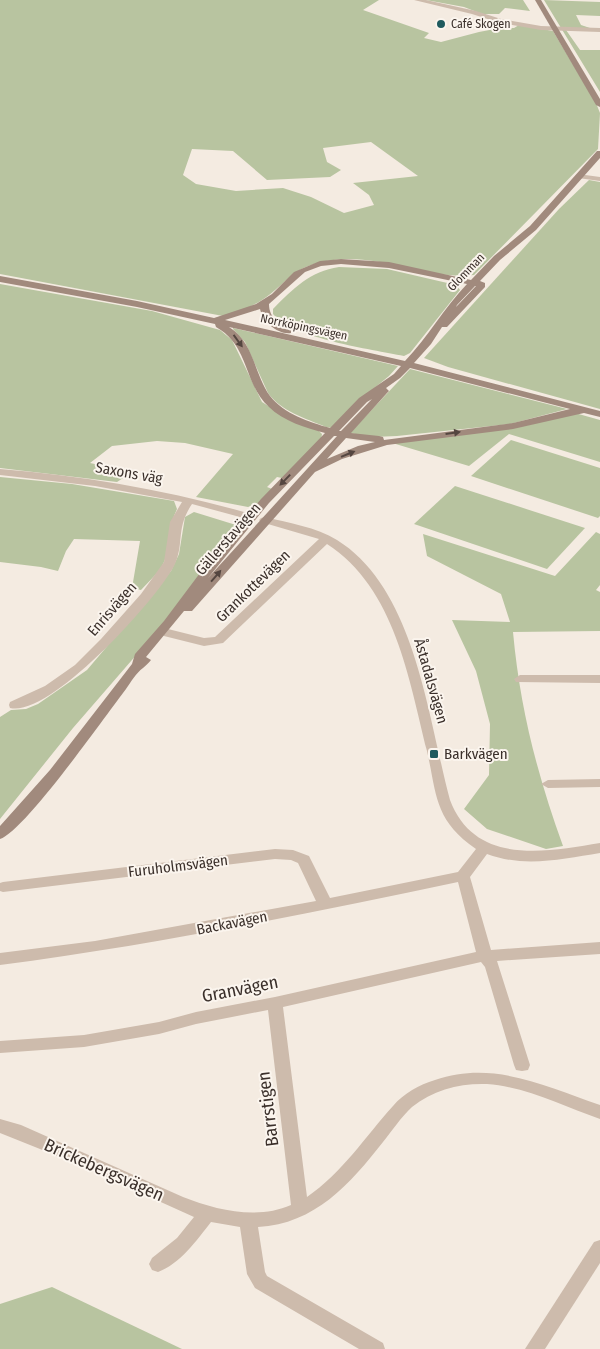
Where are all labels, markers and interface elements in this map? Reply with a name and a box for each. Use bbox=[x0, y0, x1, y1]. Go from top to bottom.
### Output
place label: Café Skogen bbox=[451, 17, 511, 31]
marker: Café Skogen bbox=[435, 18, 447, 30]
street label: Glomman bbox=[445, 250, 487, 294]
street label: Norrköpingsvägen bbox=[259, 311, 349, 343]
one-way arrow bbox=[233, 334, 243, 348]
one-way arrow bbox=[445, 429, 461, 437]
one-way arrow bbox=[341, 450, 356, 458]
street label: Saxons väg bbox=[94, 458, 164, 488]
one-way arrow bbox=[279, 473, 291, 485]
street label: Gällerstavägen bbox=[192, 499, 264, 579]
street label: Grankottevägen bbox=[212, 546, 294, 626]
one-way arrow bbox=[211, 570, 222, 583]
street label: Enrisvägen bbox=[84, 578, 140, 640]
street label: Åstadalsvägen bbox=[410, 636, 452, 726]
place label: Barkvägen bbox=[444, 745, 508, 763]
marker: Barkvägen bbox=[428, 748, 440, 760]
street label: Furuholmsvägen bbox=[127, 851, 229, 881]
street label: Backavägen bbox=[195, 907, 269, 939]
street label: Granvägen bbox=[200, 971, 280, 1007]
street label: Barrstigen bbox=[252, 1070, 284, 1148]
street label: Brickebergsvägen bbox=[41, 1134, 167, 1206]

